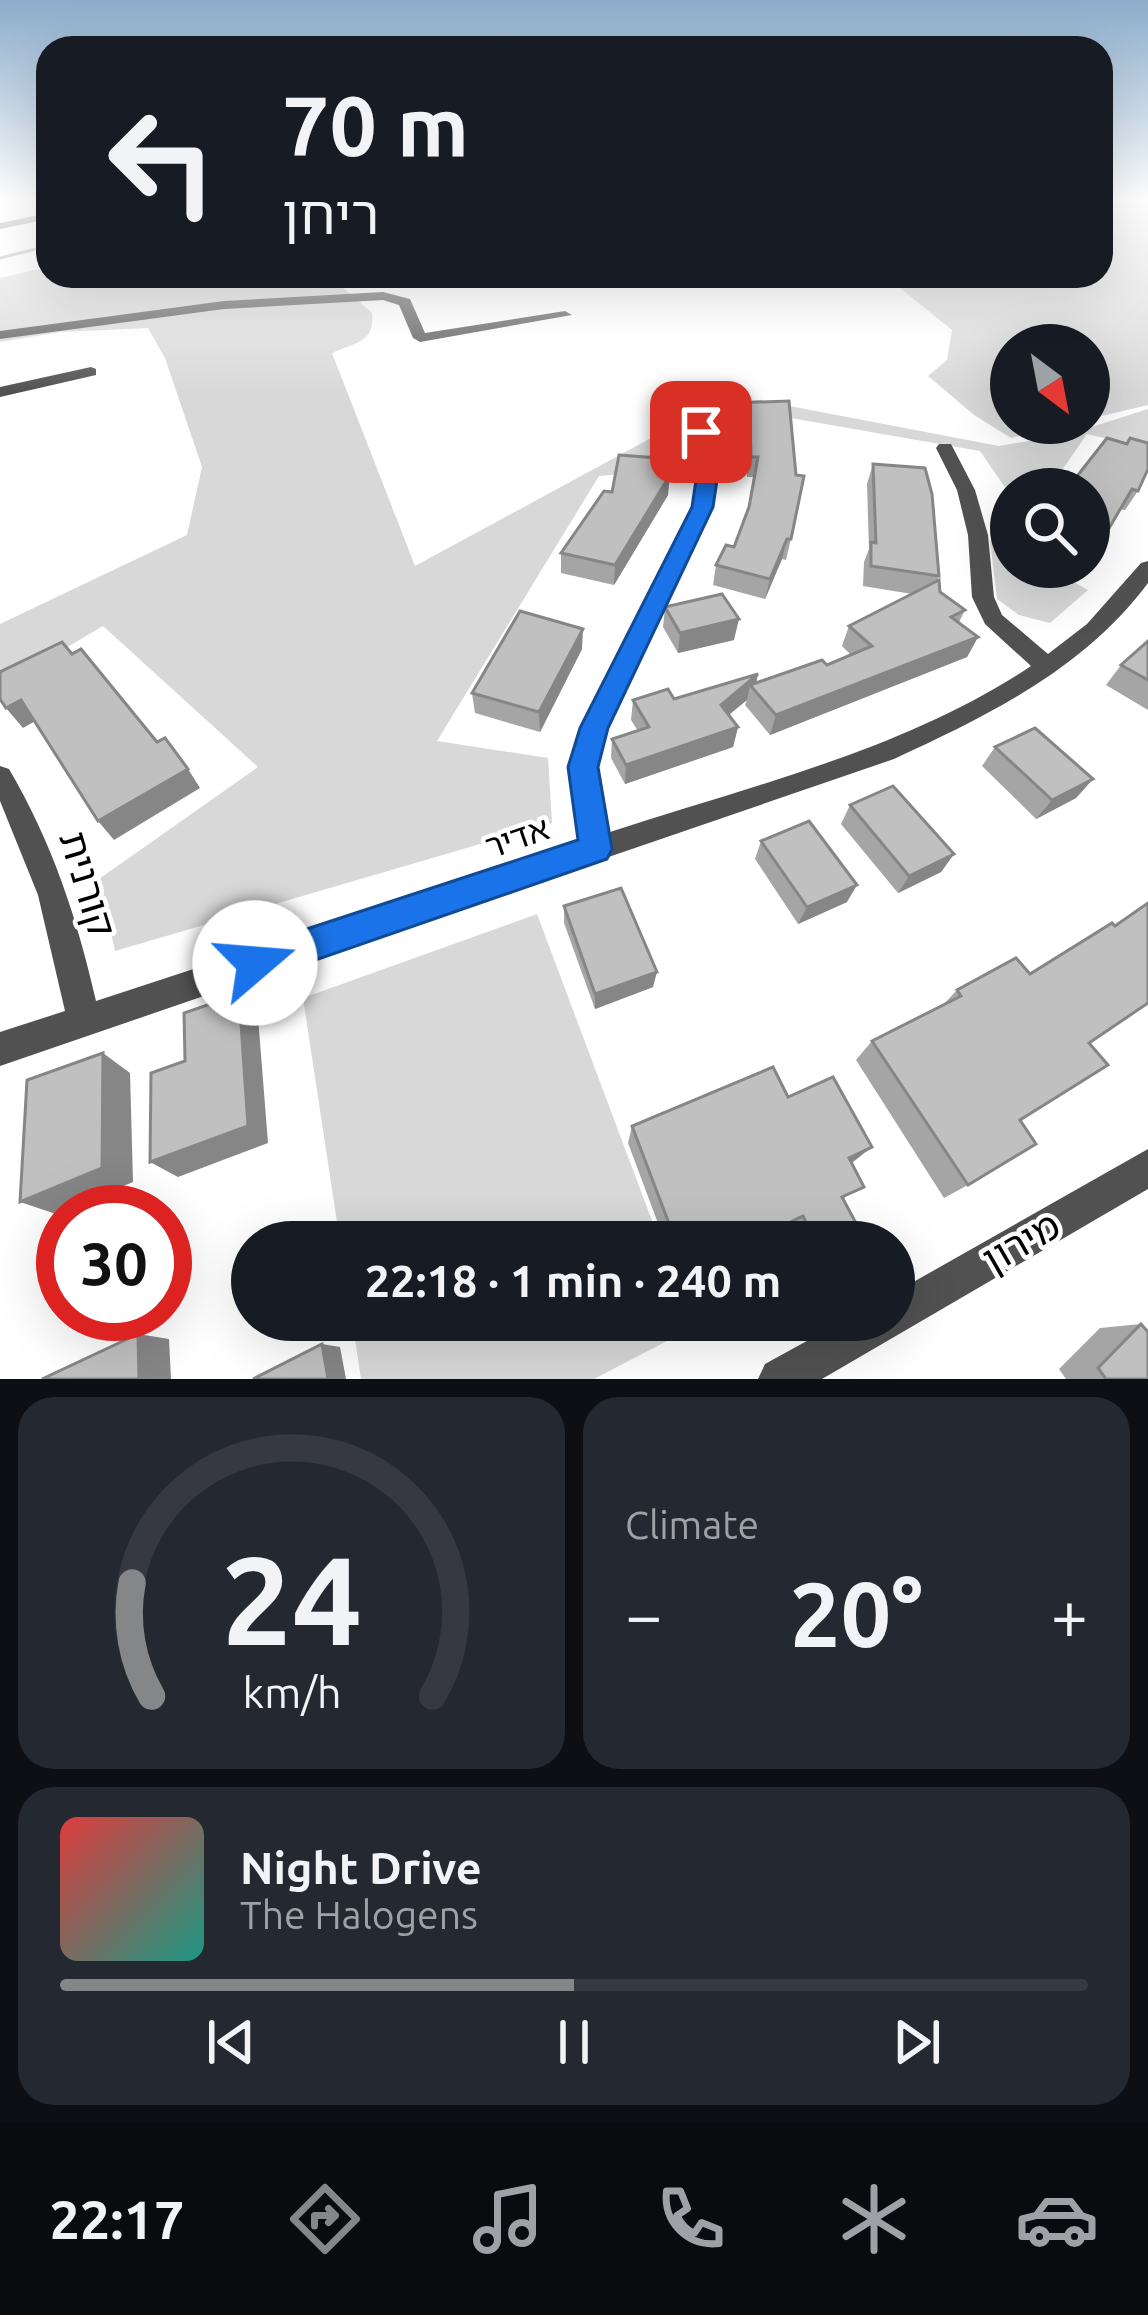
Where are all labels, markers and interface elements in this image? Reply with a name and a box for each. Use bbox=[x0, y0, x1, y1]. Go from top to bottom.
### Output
text: 70 m bbox=[282, 78, 469, 172]
icon: left bbox=[84, 84, 240, 240]
text: ריחן bbox=[282, 184, 379, 244]
north arrow bbox=[990, 324, 1110, 444]
map controls bbox=[990, 324, 1110, 588]
pin bbox=[650, 381, 752, 483]
icon: arrive bbox=[668, 399, 734, 465]
button: search bbox=[990, 468, 1110, 588]
street label: אדיר bbox=[480, 808, 554, 865]
street label: קורנית bbox=[52, 826, 125, 942]
position arrow bbox=[192, 900, 318, 1026]
speed limit sign: 30 bbox=[36, 1185, 192, 1341]
street label: מירון bbox=[975, 1203, 1067, 1281]
text: 22:18 · 1 min · 240 m bbox=[365, 1255, 781, 1306]
text: Climate bbox=[625, 1503, 759, 1546]
text: 24 bbox=[221, 1529, 362, 1669]
text: 20° bbox=[790, 1563, 923, 1664]
text: − bbox=[625, 1577, 662, 1651]
text: + bbox=[1051, 1577, 1088, 1651]
text: km/h bbox=[242, 1668, 341, 1716]
text: Night Drive bbox=[240, 1842, 482, 1893]
text: The Halogens bbox=[240, 1893, 478, 1936]
icon: previous bbox=[198, 2009, 264, 2075]
icon: pause bbox=[541, 2009, 607, 2075]
icon: next bbox=[884, 2009, 950, 2075]
icon: directions bbox=[283, 2177, 367, 2261]
icon: music bbox=[466, 2177, 550, 2261]
icon: phone bbox=[649, 2177, 733, 2261]
icon: climate bbox=[832, 2177, 916, 2261]
icon: car bbox=[1015, 2177, 1099, 2261]
text: 22:17 bbox=[49, 2189, 185, 2249]

